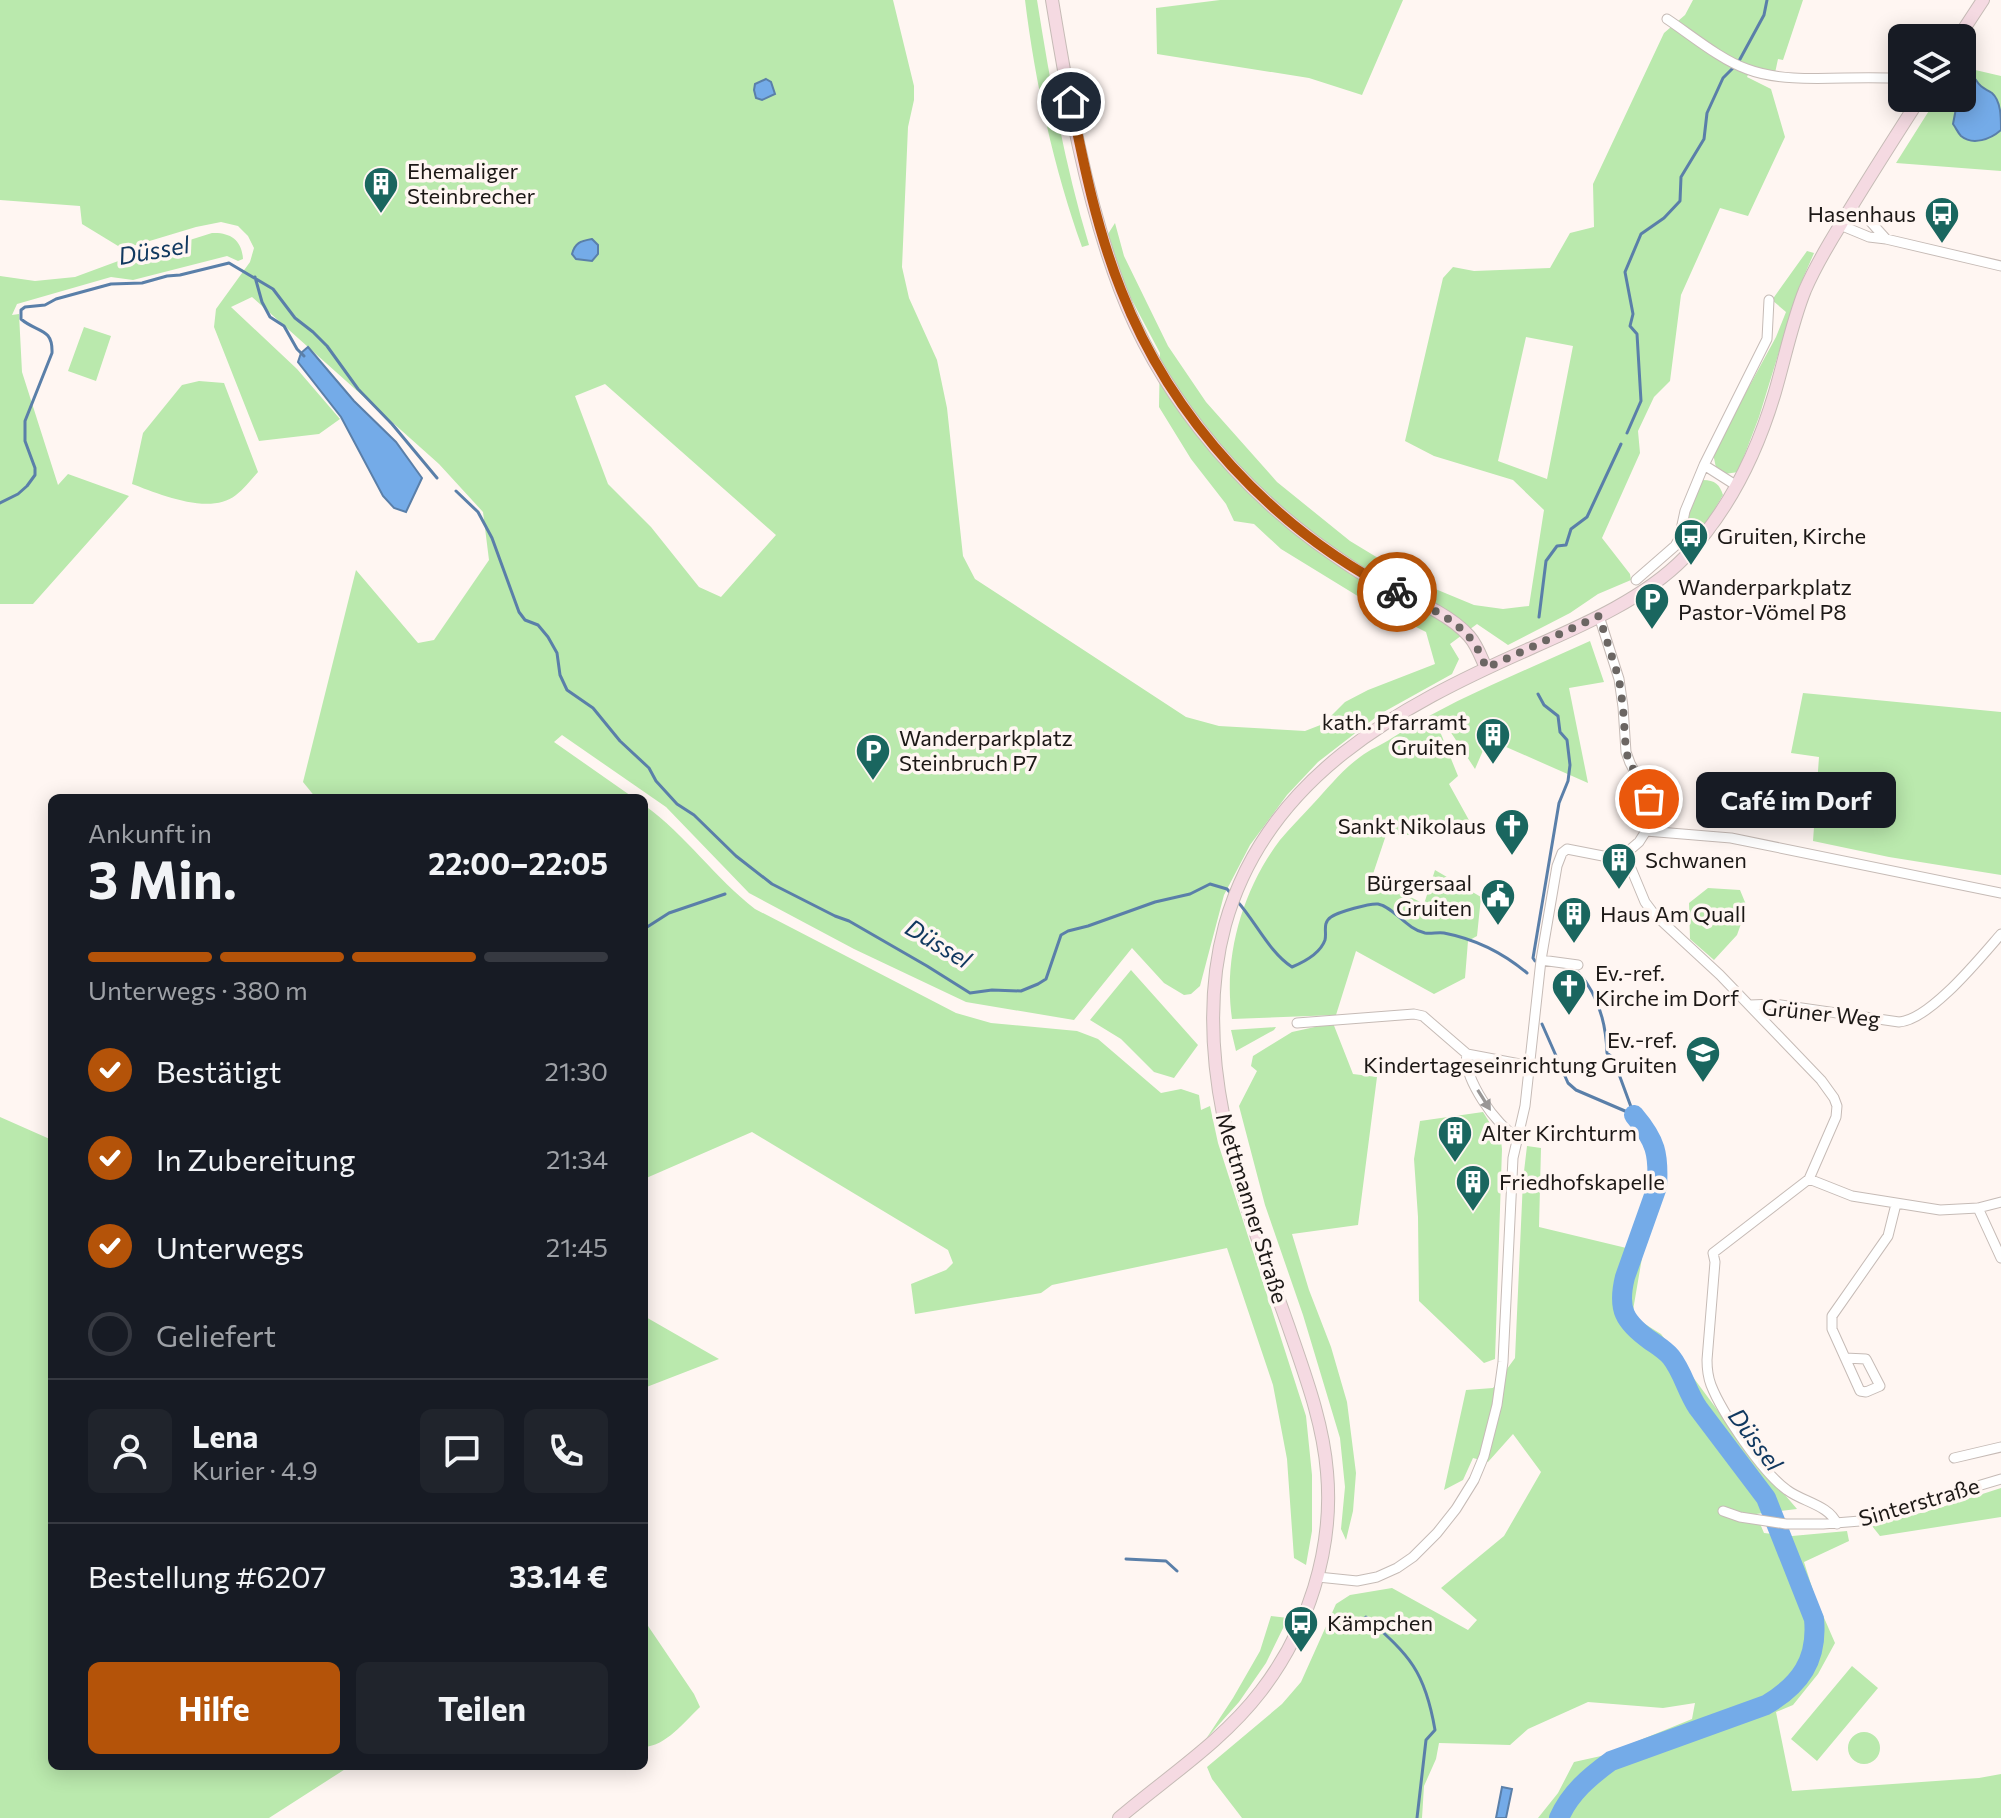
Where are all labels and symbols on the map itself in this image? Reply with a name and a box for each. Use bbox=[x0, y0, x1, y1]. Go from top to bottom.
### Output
pin bbox=[1037, 68, 1105, 136]
place label: Ehemaliger Steinbrecher bbox=[407, 157, 536, 209]
building icon: Ehemaliger Steinbrecher bbox=[362, 165, 400, 215]
bus stop icon: Hasenhaus bbox=[1923, 195, 1961, 245]
place label: Hasenhaus bbox=[1807, 200, 1916, 227]
water label: Düssel bbox=[116, 229, 192, 270]
bus stop icon: Gruiten, Kirche bbox=[1672, 517, 1710, 567]
place label: Gruiten, Kirche bbox=[1717, 522, 1866, 549]
courier bbox=[1357, 552, 1437, 632]
place label: Wanderparkplatz Pastor-Vömel P8 bbox=[1678, 573, 1852, 625]
parking icon: Wanderparkplatz Pastor-Vömel P8 bbox=[1633, 581, 1671, 631]
place label: kath. Pfarramt Gruiten bbox=[1322, 708, 1467, 760]
building icon: kath. Pfarramt Gruiten bbox=[1474, 716, 1512, 766]
place label: Wanderparkplatz Steinbruch P7 bbox=[899, 724, 1073, 776]
parking icon: Wanderparkplatz Steinbruch P7 bbox=[854, 732, 892, 782]
pin bbox=[1615, 765, 1683, 833]
callout: Café im Dorf bbox=[1697, 771, 1897, 827]
church icon: Sankt Nikolaus bbox=[1493, 807, 1531, 857]
place label: Sankt Nikolaus bbox=[1338, 812, 1486, 839]
building icon: Schwanen bbox=[1600, 841, 1638, 891]
place label: Schwanen bbox=[1645, 846, 1747, 873]
place label: Bürgersaal Gruiten bbox=[1366, 869, 1472, 921]
public building icon: Bürgersaal Gruiten bbox=[1479, 877, 1517, 927]
building icon: Haus Am Quall bbox=[1555, 895, 1593, 945]
place label: Haus Am Quall bbox=[1600, 900, 1746, 927]
water label: Düssel bbox=[901, 912, 978, 974]
place label: Ev.-ref. Kirche im Dorf bbox=[1595, 959, 1739, 1011]
church icon: Ev.-ref. Kirche im Dorf bbox=[1550, 967, 1588, 1017]
street label: Grüner Weg bbox=[1761, 993, 1882, 1032]
place label: Ev.-ref. Kindertageseinrichtung Gruiten bbox=[1363, 1026, 1677, 1078]
school or university icon: Ev.-ref. Kindertageseinrichtung Gruiten bbox=[1684, 1034, 1722, 1084]
one-way arrow bbox=[1476, 1089, 1490, 1111]
street label: Mettmanner Straße bbox=[1211, 1109, 1294, 1306]
building icon: Alter Kirchturm bbox=[1436, 1114, 1474, 1164]
place label: Alter Kirchturm bbox=[1481, 1119, 1637, 1146]
building icon: Friedhofskapelle bbox=[1454, 1163, 1492, 1213]
place label: Friedhofskapelle bbox=[1499, 1168, 1665, 1195]
water label: Düssel bbox=[1723, 1402, 1790, 1477]
street label: Sinterstraße bbox=[1856, 1471, 1982, 1532]
bus stop icon: Kämpchen bbox=[1282, 1604, 1320, 1654]
place label: Kämpchen bbox=[1327, 1609, 1433, 1636]

